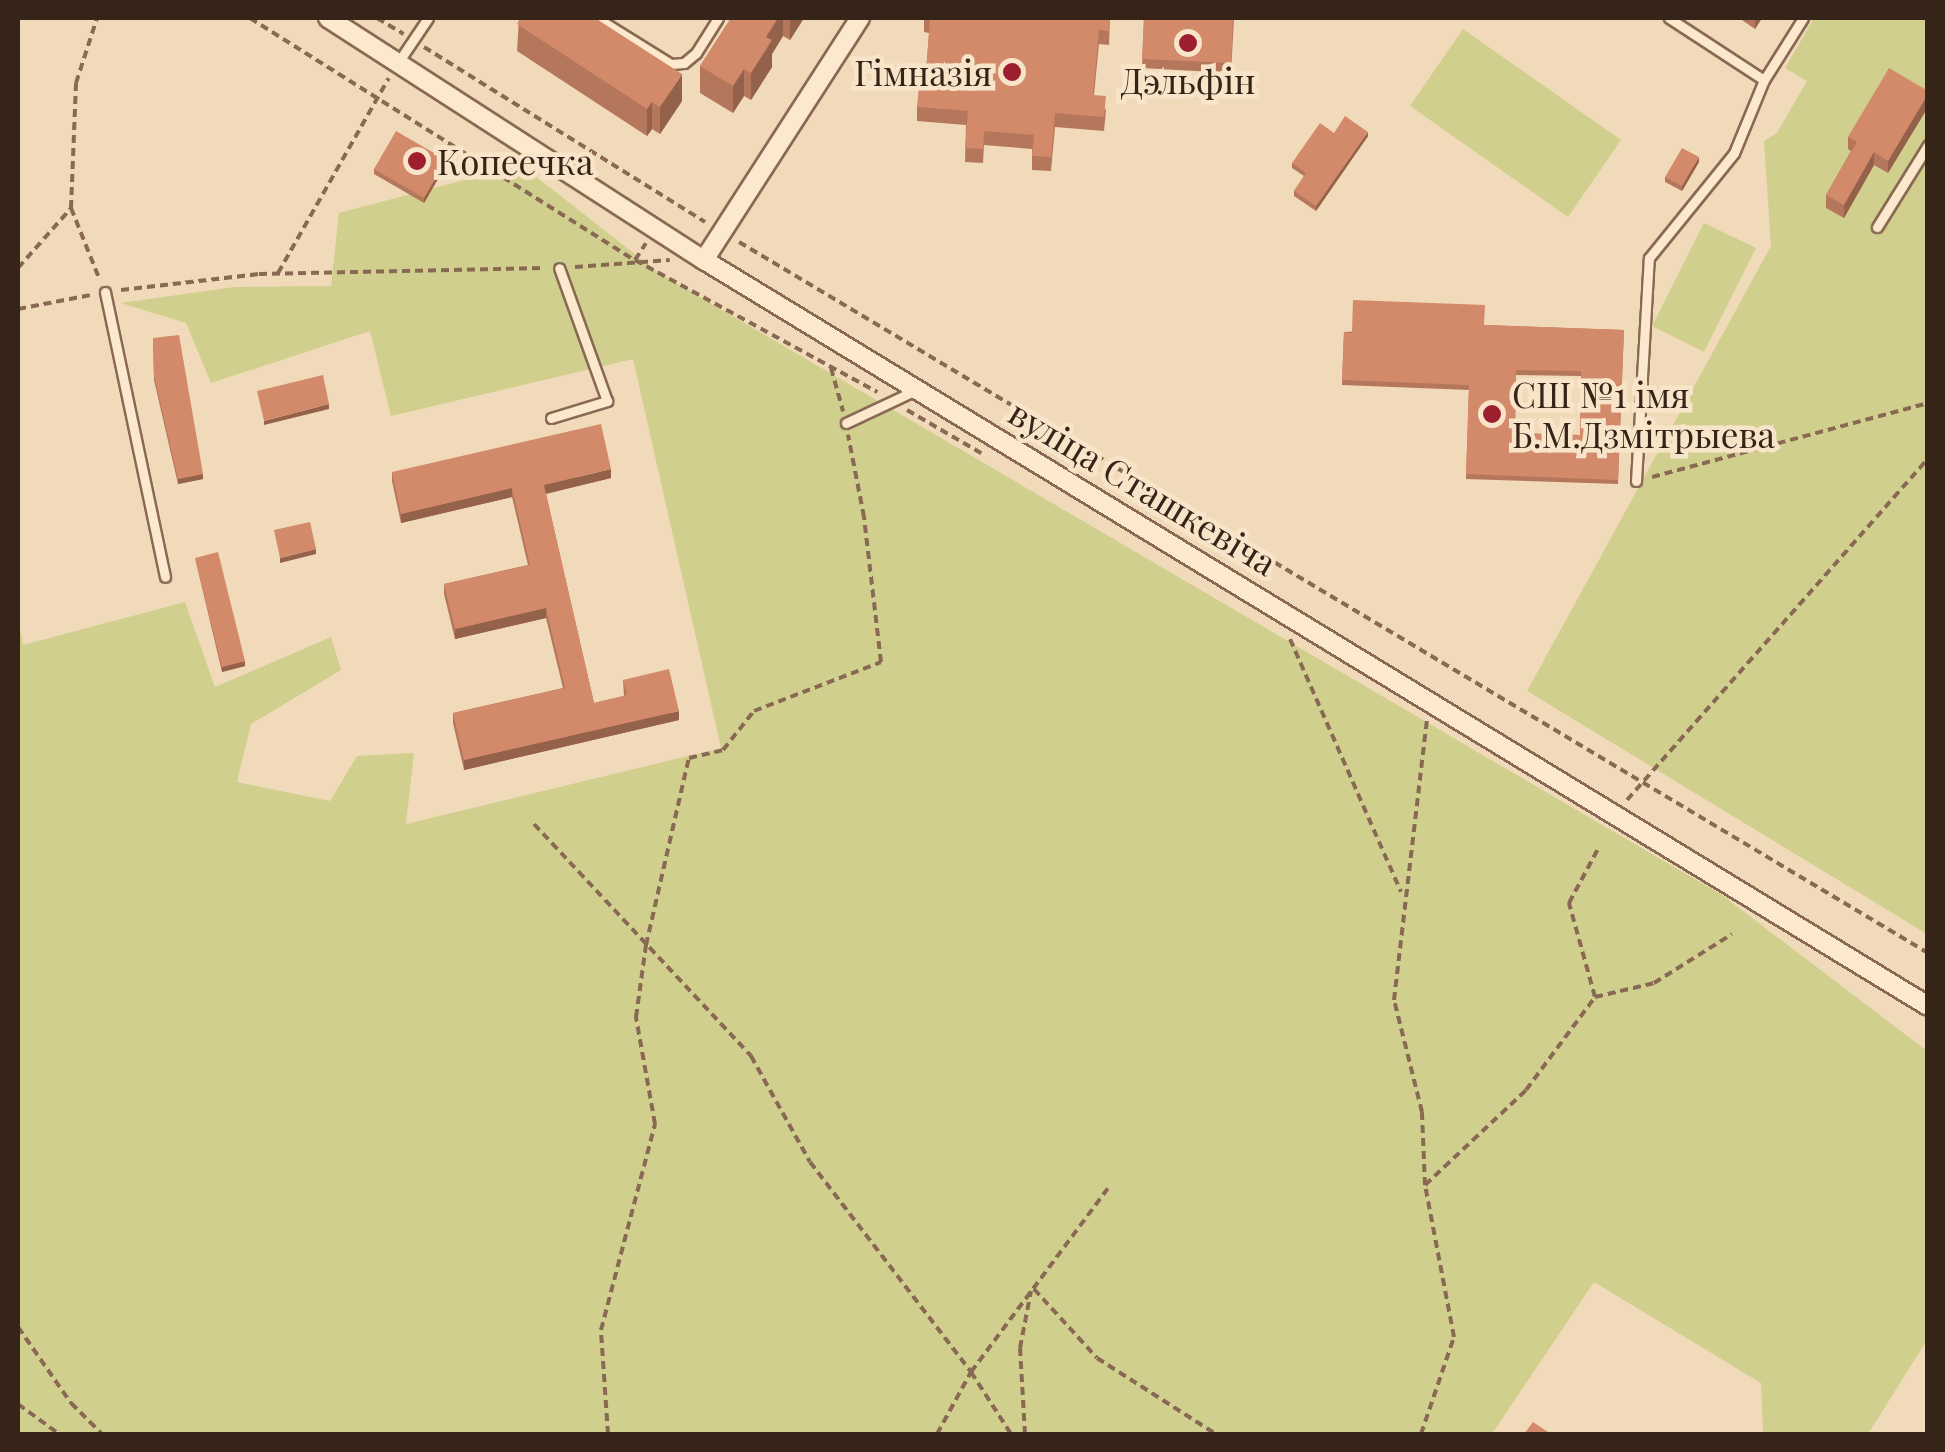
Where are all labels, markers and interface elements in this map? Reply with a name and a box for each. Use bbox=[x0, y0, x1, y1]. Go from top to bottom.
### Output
marker: Дэльфін bbox=[1177, 32, 1199, 54]
place label: Гімназія bbox=[854, 51, 992, 93]
place label: Дэльфін bbox=[1121, 59, 1255, 101]
marker: Гімназія bbox=[1001, 61, 1023, 83]
place label: Копеечка bbox=[437, 140, 593, 182]
marker: Копеечка bbox=[406, 150, 428, 172]
place label: СШ №1 імя Б.М.Дзмітрыева bbox=[1512, 373, 1775, 455]
street label: вуліца Сташкевіча bbox=[1002, 391, 1284, 583]
marker: СШ №1 імя Б.М.Дзмітрыева bbox=[1481, 403, 1503, 425]

